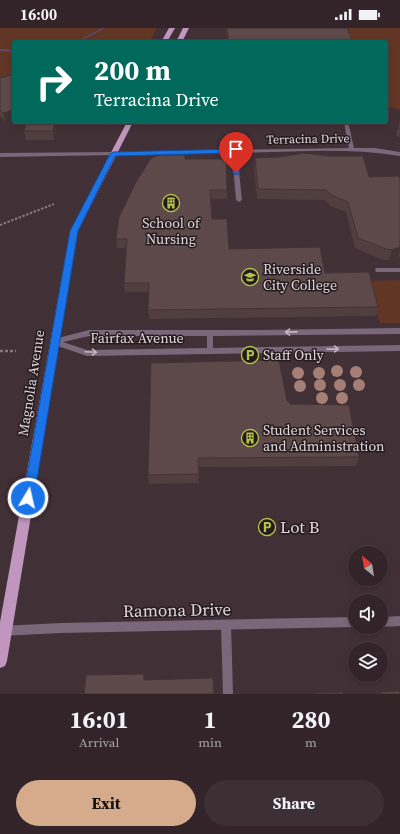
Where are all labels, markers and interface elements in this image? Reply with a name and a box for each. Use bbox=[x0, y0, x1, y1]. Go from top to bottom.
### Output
text: 16:00 bbox=[20, 4, 57, 25]
text: 200 m bbox=[94, 51, 171, 89]
icon: right bbox=[28, 56, 80, 108]
text: Terracina Drive bbox=[94, 87, 219, 112]
street label: Terracina Drive bbox=[266, 130, 350, 148]
pin bbox=[219, 132, 253, 173]
icon: arrive bbox=[225, 138, 247, 160]
building icon: School of Nursing bbox=[161, 193, 181, 213]
place label: School of Nursing bbox=[142, 213, 201, 249]
place label: Riverside City College bbox=[263, 259, 337, 295]
school or university icon: Riverside City College bbox=[240, 267, 260, 287]
street label: Magnolia Avenue bbox=[13, 328, 49, 438]
street label: Fairfax Avenue bbox=[90, 328, 184, 348]
one-way arrow bbox=[285, 329, 298, 336]
parking icon: Staff Only bbox=[240, 345, 260, 365]
place label: Staff Only bbox=[263, 345, 325, 365]
one-way arrow bbox=[326, 345, 339, 352]
one-way arrow bbox=[84, 349, 97, 356]
place label: Student Services and Administration bbox=[263, 420, 385, 456]
building icon: Student Services and Administration bbox=[240, 428, 260, 448]
position arrow bbox=[7, 477, 49, 519]
place label: Lot B bbox=[280, 515, 319, 539]
parking icon: Lot B bbox=[257, 517, 277, 537]
north arrow bbox=[348, 546, 388, 586]
map controls bbox=[348, 546, 388, 682]
button: sound bbox=[348, 594, 388, 634]
street label: Ramona Drive bbox=[123, 597, 231, 623]
button: layers bbox=[348, 642, 388, 682]
text: 16:01 bbox=[70, 703, 129, 736]
text: 1 bbox=[204, 703, 217, 736]
text: 280 bbox=[291, 703, 330, 736]
text: Arrival bbox=[79, 734, 119, 751]
text: min bbox=[198, 734, 222, 751]
text: m bbox=[305, 734, 317, 751]
button: Exit bbox=[16, 780, 196, 826]
button: Share bbox=[204, 780, 384, 826]

